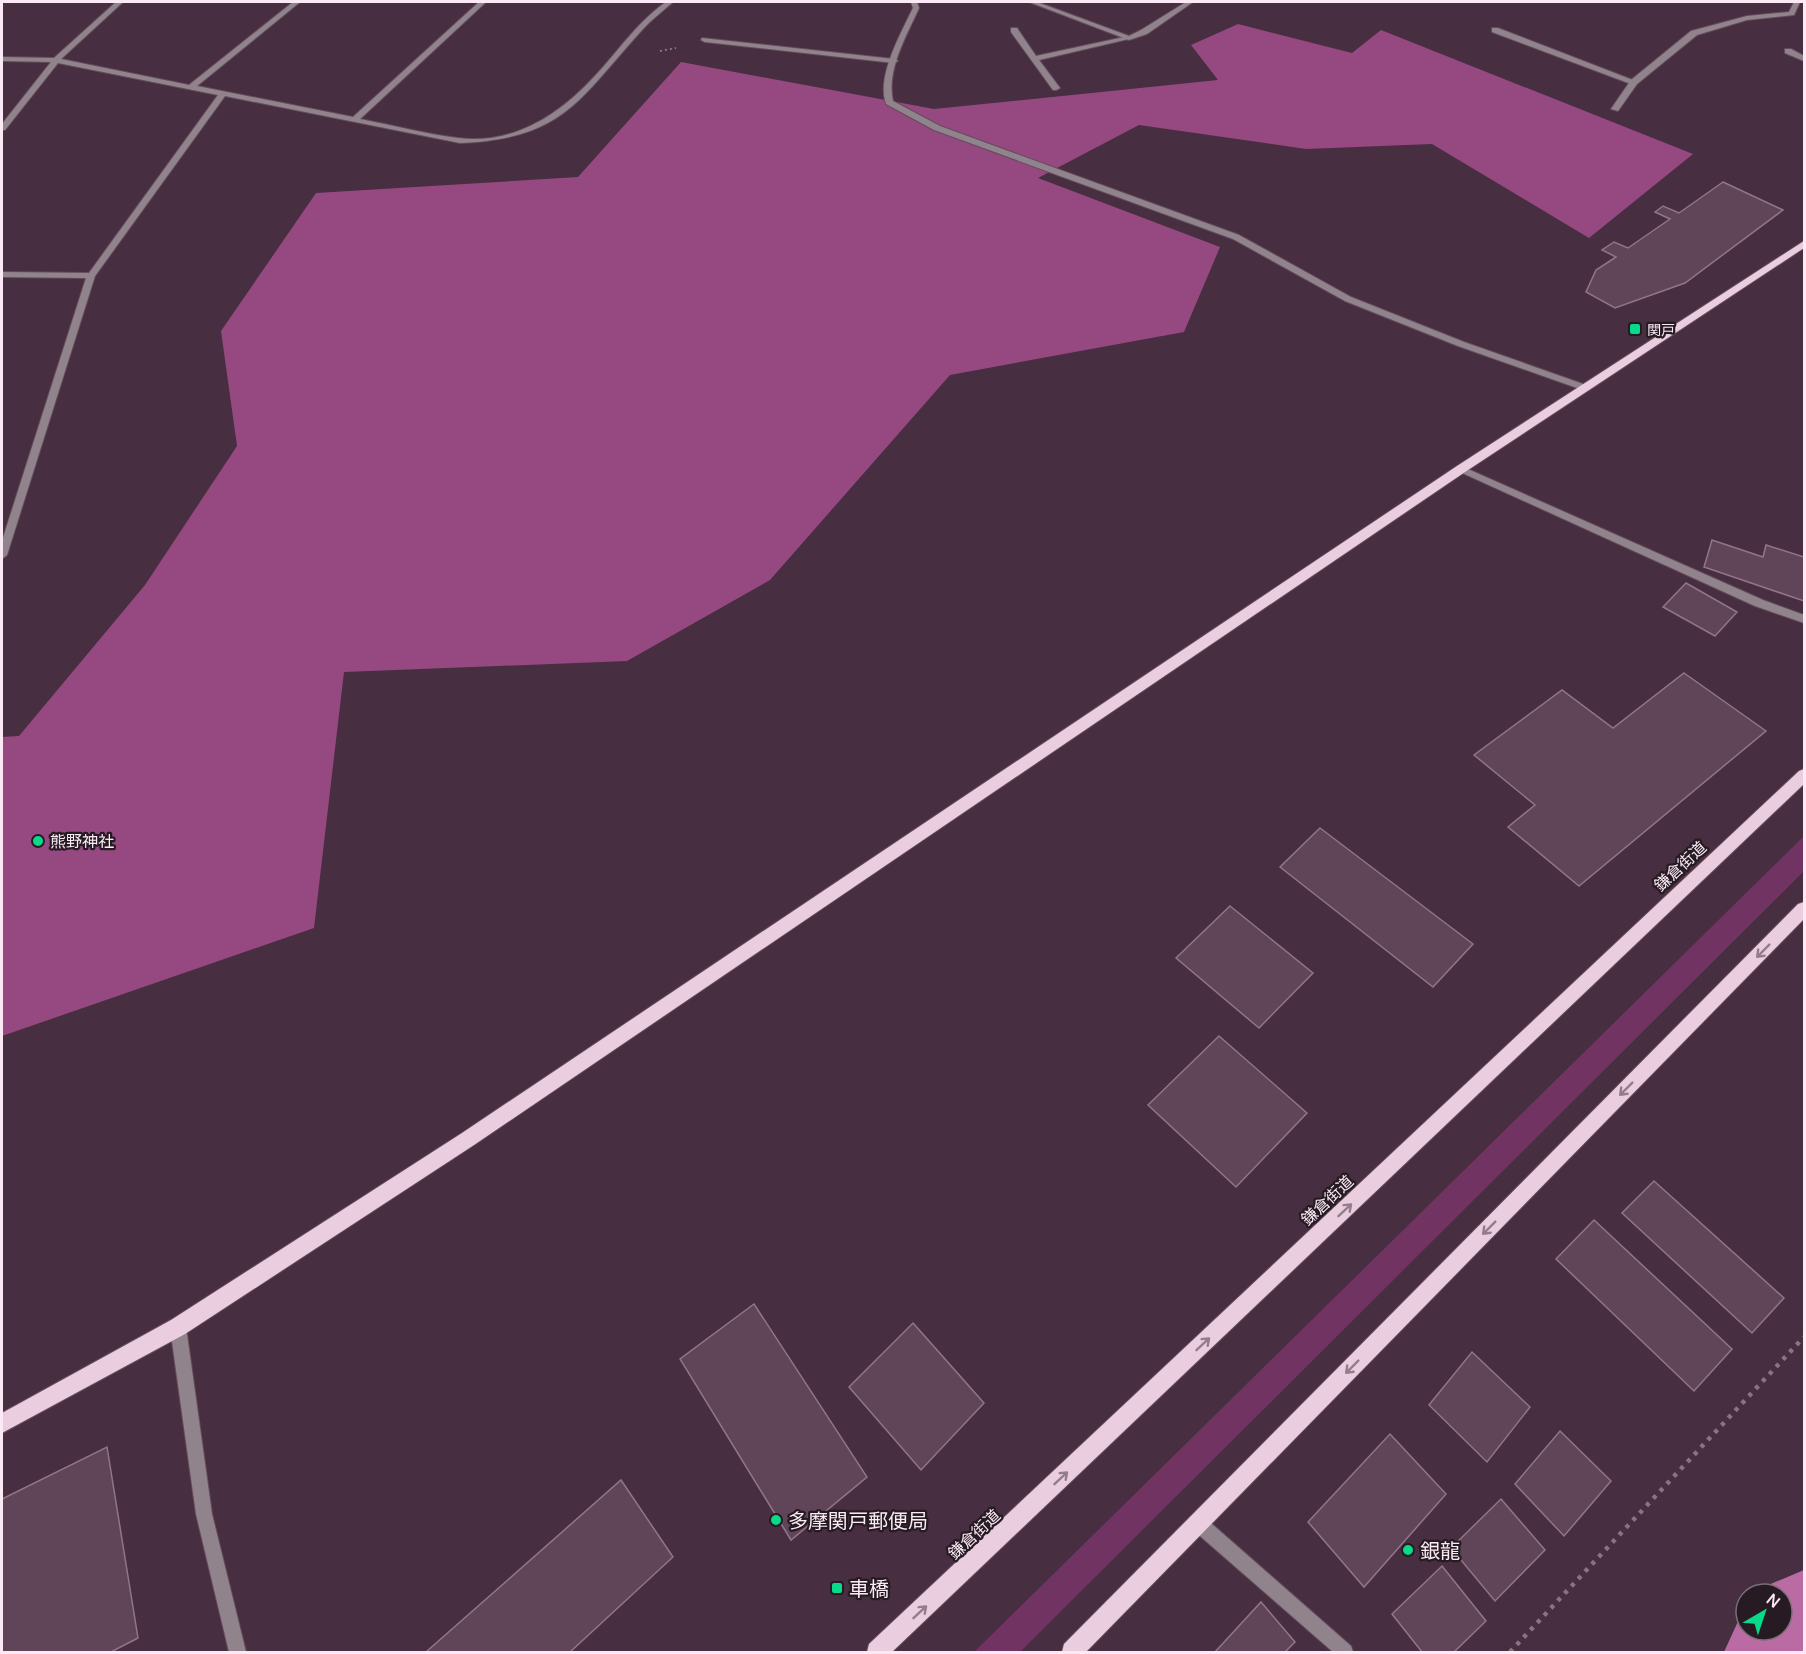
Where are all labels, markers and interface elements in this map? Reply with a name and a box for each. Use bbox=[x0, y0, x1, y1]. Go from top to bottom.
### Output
place label: 関戸 bbox=[1647, 320, 1675, 339]
marker: 関戸 bbox=[1628, 322, 1642, 336]
place label: 熊野神社 bbox=[50, 830, 114, 852]
marker: 熊野神社 bbox=[31, 834, 45, 848]
street label: 鎌倉街道 bbox=[1649, 836, 1711, 896]
one-way arrow bbox=[1756, 943, 1771, 958]
one-way arrow bbox=[1619, 1082, 1634, 1097]
street label: 鎌倉街道 bbox=[1296, 1170, 1358, 1230]
one-way arrow bbox=[1337, 1203, 1352, 1217]
one-way arrow bbox=[1482, 1220, 1497, 1235]
one-way arrow bbox=[1195, 1337, 1210, 1351]
one-way arrow bbox=[1345, 1359, 1360, 1374]
one-way arrow bbox=[1054, 1471, 1069, 1486]
street label: 鎌倉街道 bbox=[943, 1504, 1005, 1564]
place label: 多摩関戸郵便局 bbox=[788, 1507, 928, 1534]
marker: 多摩関戸郵便局 bbox=[769, 1513, 783, 1527]
place label: 銀龍 bbox=[1420, 1537, 1460, 1564]
marker: 銀龍 bbox=[1401, 1543, 1415, 1557]
place label: 車橋 bbox=[849, 1575, 889, 1602]
marker: 車橋 bbox=[830, 1581, 844, 1595]
north arrow bbox=[1734, 1582, 1794, 1642]
text: N bbox=[1762, 1588, 1785, 1613]
one-way arrow bbox=[912, 1605, 927, 1620]

